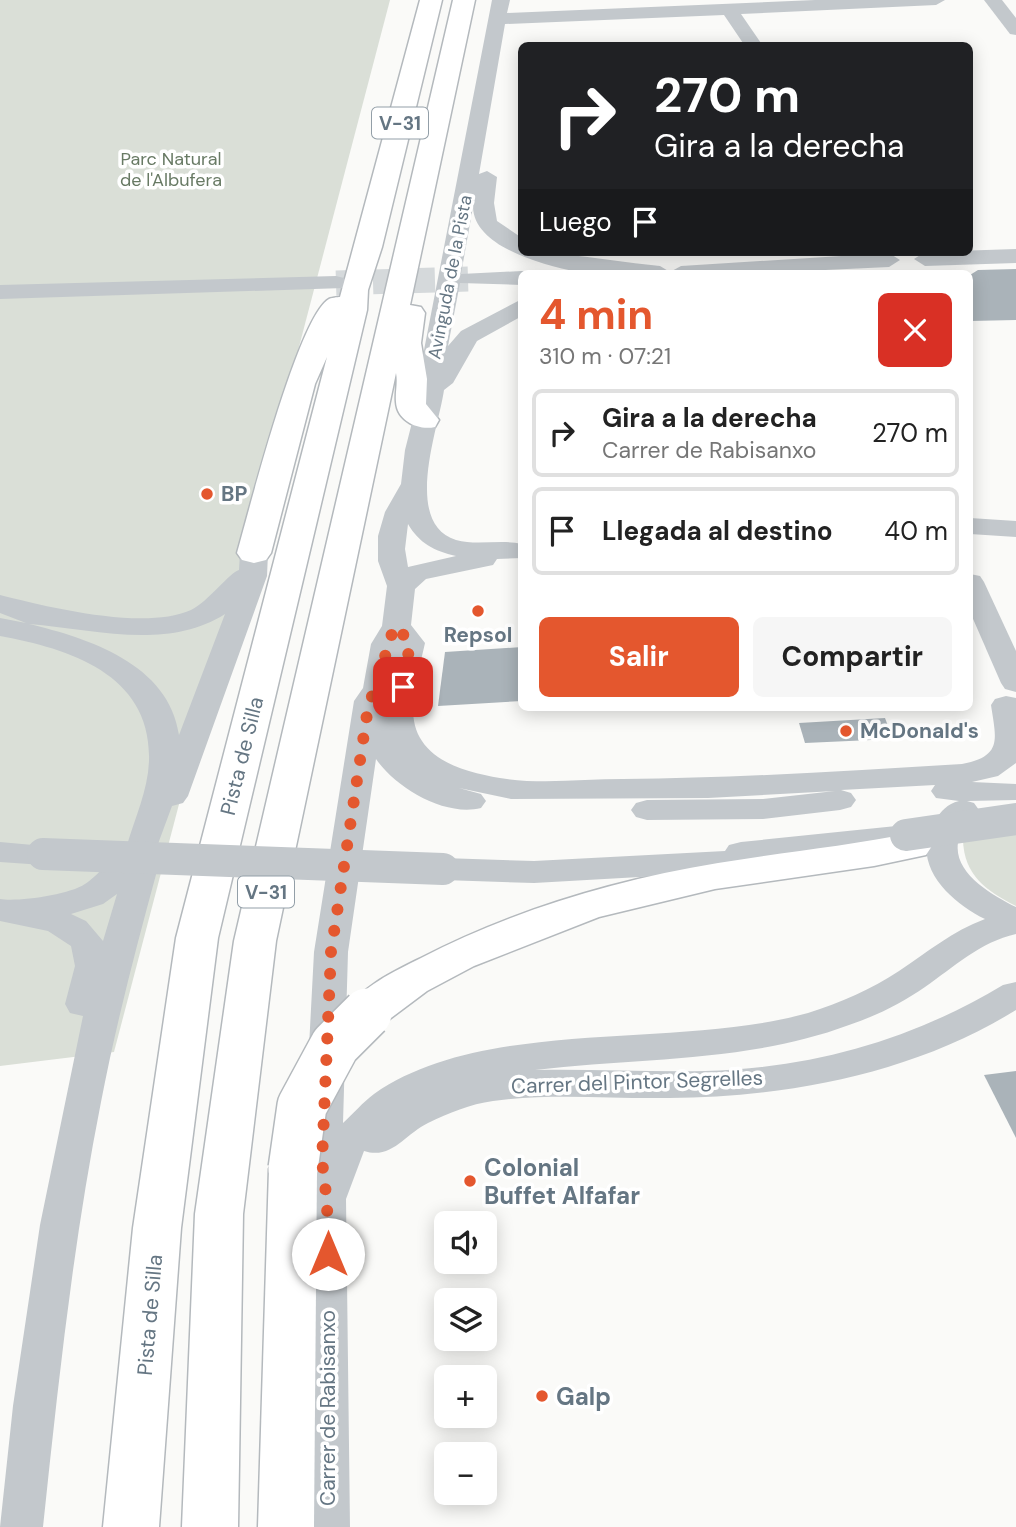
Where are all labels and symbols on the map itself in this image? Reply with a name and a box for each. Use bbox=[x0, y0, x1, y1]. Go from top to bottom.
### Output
road number: V-31 bbox=[372, 108, 428, 139]
park label: Parc Natural de l'Albufera bbox=[120, 147, 222, 192]
street label: Avinguda de la Pista bbox=[422, 193, 478, 361]
place label: BP bbox=[221, 480, 247, 508]
marker: BP bbox=[199, 486, 215, 502]
marker: Repsol bbox=[470, 603, 486, 619]
place label: Repsol bbox=[444, 621, 512, 649]
pin bbox=[373, 657, 433, 717]
street label: Pista de Silla bbox=[214, 694, 270, 818]
place label: McDonald's bbox=[860, 717, 979, 745]
marker: McDonald's bbox=[838, 723, 854, 739]
road number: V-31 bbox=[238, 876, 294, 908]
street label: Carrer del Pintor Segrelles bbox=[510, 1064, 764, 1100]
place label: Colonial Buffet Alfafar bbox=[484, 1152, 640, 1211]
marker: Colonial Buffet Alfafar bbox=[462, 1173, 478, 1189]
position arrow bbox=[291, 1217, 365, 1291]
street label: Pista de Silla bbox=[131, 1253, 169, 1377]
street label: Carrer de Rabisanxo bbox=[314, 1310, 342, 1506]
place label: Galp bbox=[556, 1381, 611, 1412]
marker: Galp bbox=[534, 1388, 550, 1404]

